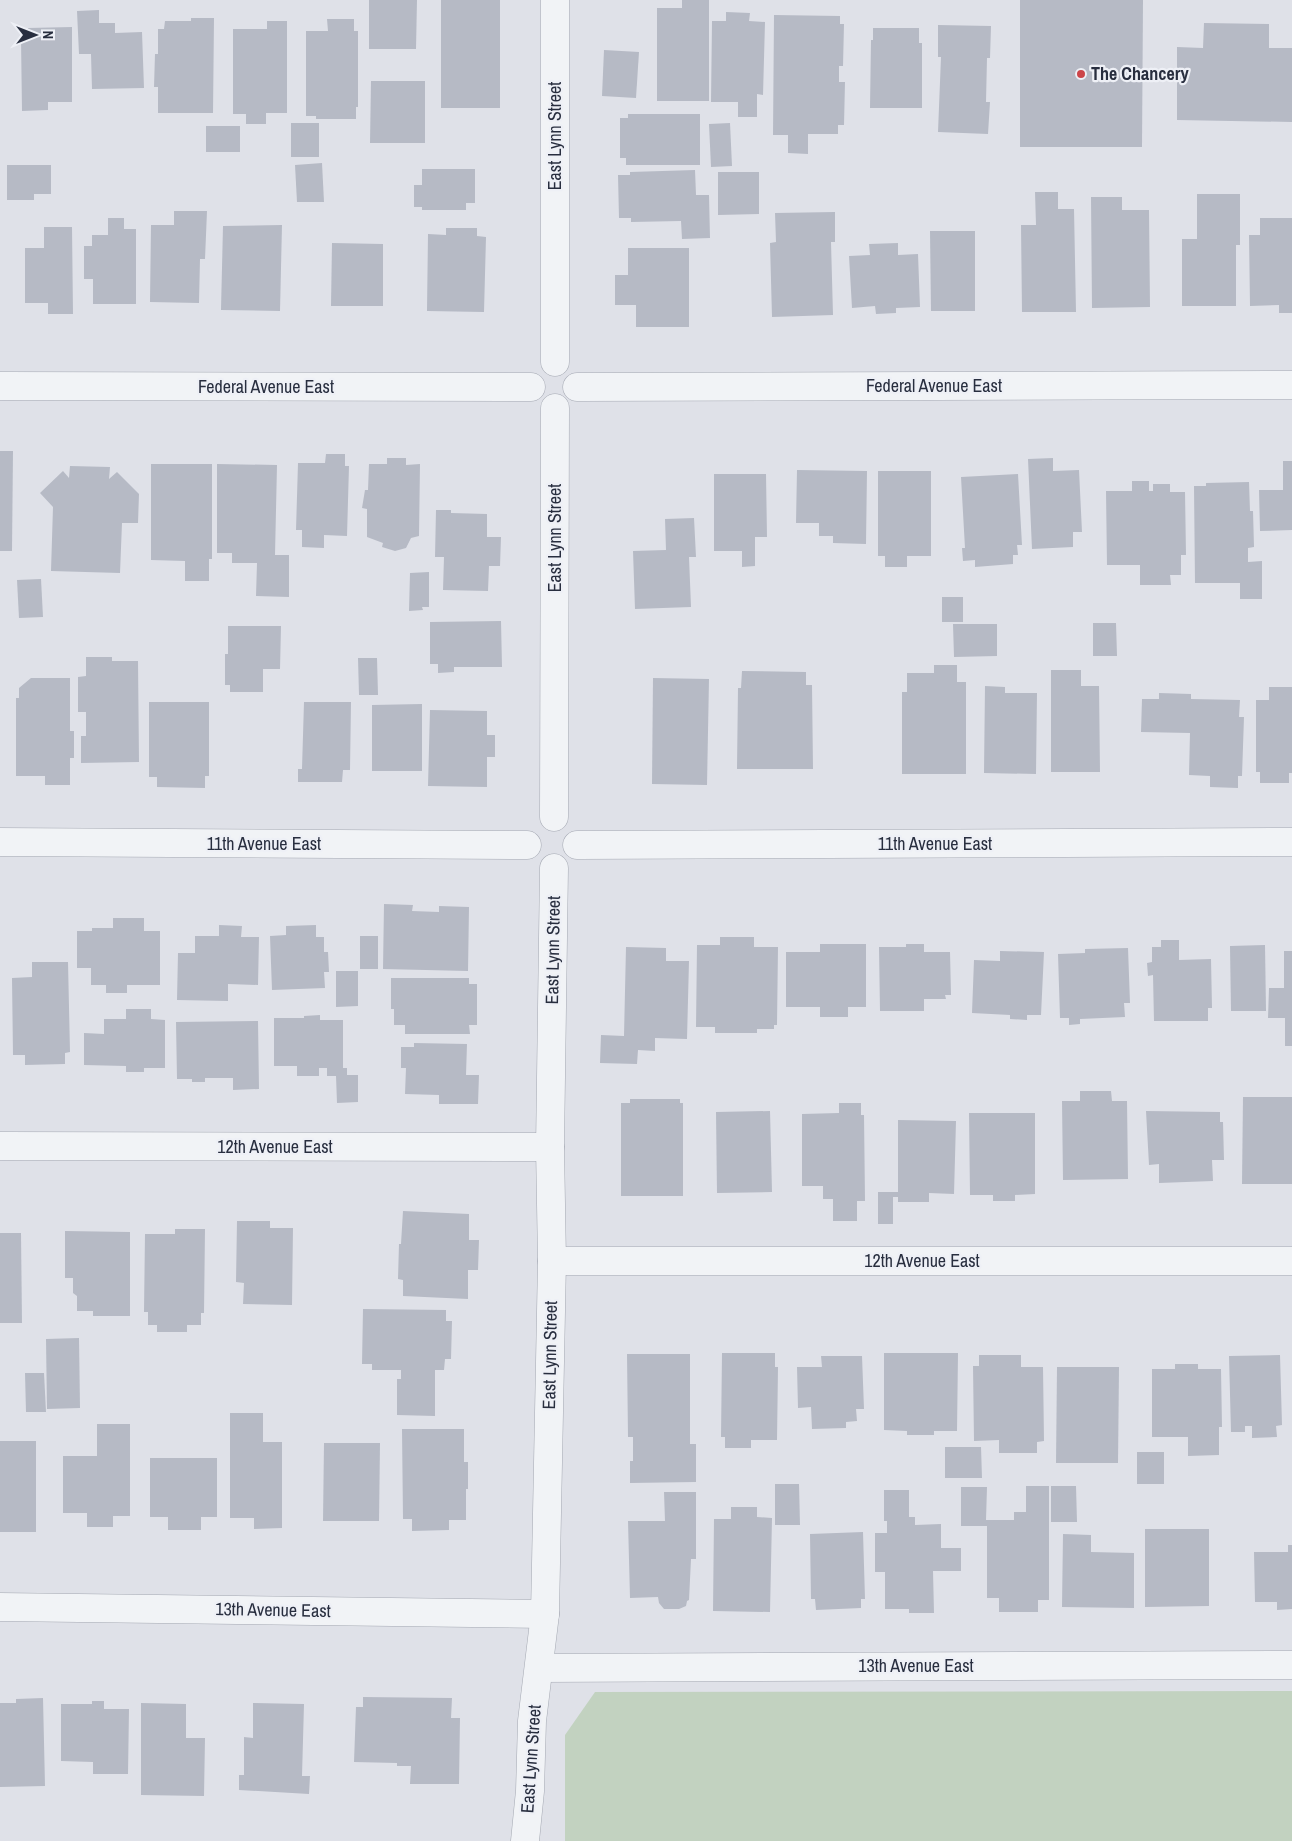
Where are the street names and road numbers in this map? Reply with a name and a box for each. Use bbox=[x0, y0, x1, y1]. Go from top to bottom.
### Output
street label: East Lynn Street bbox=[542, 82, 567, 190]
street label: Federal Avenue East bbox=[866, 373, 1002, 398]
street label: Federal Avenue East bbox=[198, 374, 334, 399]
street label: East Lynn Street bbox=[542, 484, 567, 592]
street label: 11th Avenue East bbox=[207, 831, 321, 856]
street label: 11th Avenue East bbox=[878, 831, 992, 856]
street label: East Lynn Street bbox=[539, 895, 566, 1004]
street label: 12th Avenue East bbox=[217, 1134, 333, 1159]
street label: 12th Avenue East bbox=[864, 1248, 980, 1273]
street label: East Lynn Street bbox=[536, 1300, 563, 1409]
street label: 13th Avenue East bbox=[215, 1596, 331, 1623]
street label: 13th Avenue East bbox=[858, 1653, 974, 1678]
street label: East Lynn Street bbox=[514, 1704, 547, 1814]

